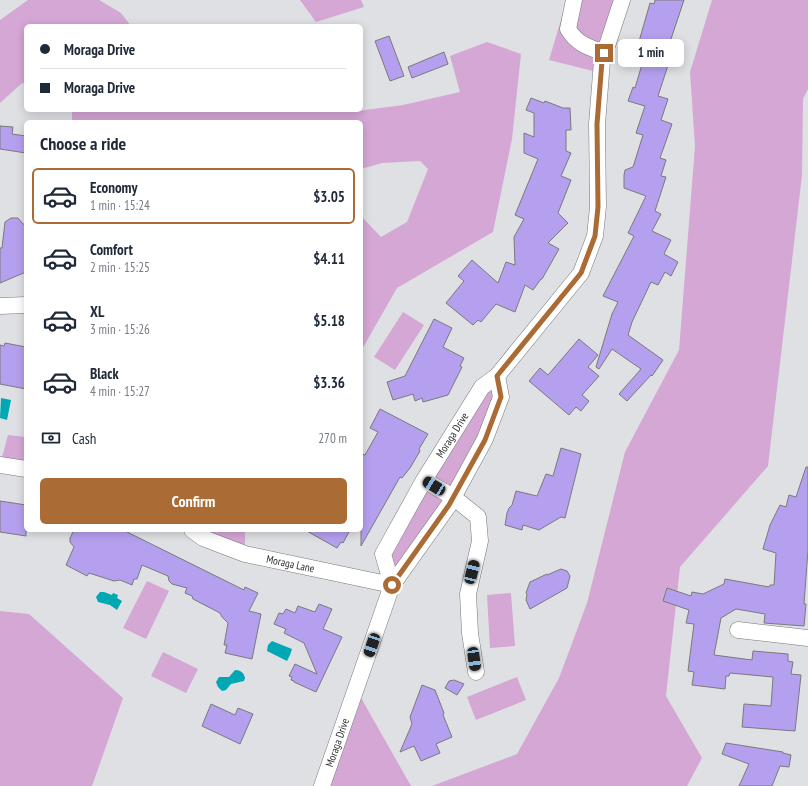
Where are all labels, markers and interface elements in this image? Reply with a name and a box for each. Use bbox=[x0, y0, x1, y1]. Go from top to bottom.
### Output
callout: 1 min bbox=[618, 39, 684, 67]
text: Moraga Drive bbox=[64, 40, 135, 59]
route end bbox=[595, 44, 613, 62]
text: 1 min bbox=[638, 44, 664, 61]
text: Moraga Drive bbox=[64, 78, 135, 97]
text: Choose a ride bbox=[40, 132, 126, 155]
icon: car bbox=[42, 178, 78, 214]
text: Economy bbox=[90, 178, 138, 197]
text: $3.05 bbox=[313, 187, 345, 206]
text: 1 min · 15:24 bbox=[90, 197, 150, 214]
icon: car bbox=[42, 240, 78, 276]
text: Comfort bbox=[90, 240, 133, 259]
text: $4.11 bbox=[313, 249, 345, 268]
text: 2 min · 15:25 bbox=[90, 259, 150, 276]
icon: car bbox=[42, 302, 78, 338]
text: XL bbox=[90, 302, 104, 321]
text: $5.18 bbox=[313, 311, 345, 330]
text: 3 min · 15:26 bbox=[90, 321, 150, 338]
icon: car bbox=[42, 364, 78, 400]
text: Black bbox=[90, 364, 119, 383]
text: $3.36 bbox=[313, 373, 345, 392]
text: 4 min · 15:27 bbox=[90, 383, 150, 400]
street label: Moraga Drive bbox=[433, 409, 472, 460]
icon: cash bbox=[40, 427, 62, 449]
text: Cash bbox=[72, 429, 96, 448]
text: 270 m bbox=[318, 430, 347, 447]
car bbox=[421, 475, 447, 497]
button: Confirm bbox=[40, 478, 347, 524]
street label: Moraga Lane bbox=[265, 552, 316, 576]
car bbox=[463, 559, 481, 585]
route start bbox=[383, 576, 401, 594]
car bbox=[362, 632, 382, 658]
car bbox=[466, 646, 482, 672]
street label: Moraga Drive bbox=[322, 716, 352, 769]

